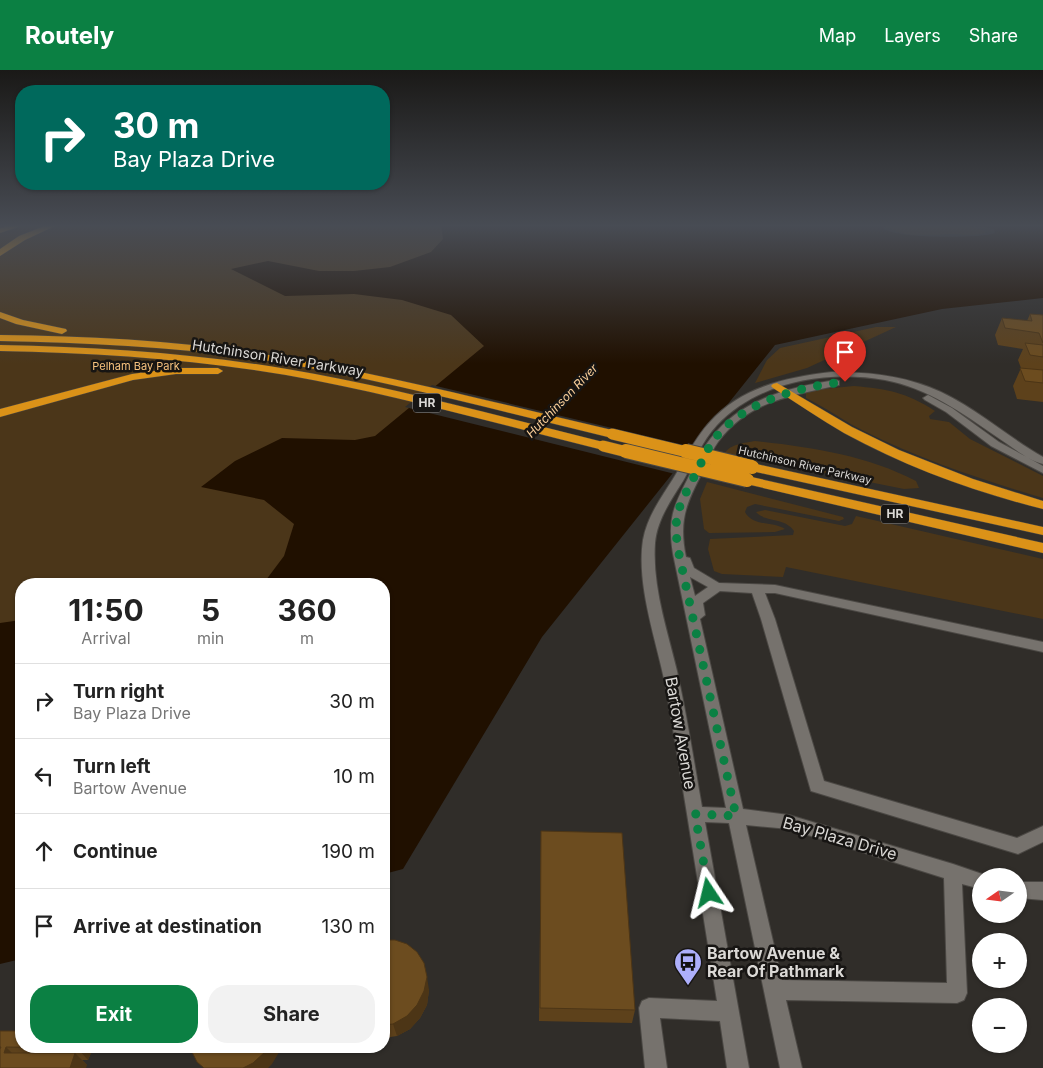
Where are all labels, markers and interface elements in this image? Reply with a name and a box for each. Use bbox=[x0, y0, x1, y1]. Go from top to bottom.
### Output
text: Routely bbox=[25, 21, 114, 50]
text: Map bbox=[819, 25, 856, 46]
text: Layers bbox=[884, 25, 941, 46]
text: Share bbox=[969, 25, 1018, 46]
text: 30 m bbox=[113, 104, 199, 146]
icon: right bbox=[30, 105, 95, 170]
text: Bay Plaza Drive bbox=[113, 146, 275, 172]
pin bbox=[824, 331, 866, 382]
street label: Hutchinson River Parkway bbox=[191, 336, 365, 379]
icon: arrive bbox=[831, 338, 859, 366]
park label: Pelham Bay Park bbox=[92, 359, 180, 373]
water label: Hutchinson River bbox=[523, 360, 601, 441]
road number: HR bbox=[413, 393, 441, 412]
street label: Hutchinson River Parkway bbox=[737, 443, 873, 487]
road number: HR bbox=[881, 504, 909, 524]
text: 11:50 bbox=[68, 592, 144, 628]
text: 5 bbox=[201, 592, 220, 628]
text: 360 bbox=[278, 592, 337, 628]
text: Arrival bbox=[81, 628, 131, 648]
text: min bbox=[197, 628, 224, 648]
text: m bbox=[300, 628, 314, 648]
street label: Bartow Avenue bbox=[661, 675, 701, 791]
text: Turn right bbox=[73, 680, 164, 703]
icon: right bbox=[30, 687, 58, 715]
text: 30 m bbox=[329, 690, 375, 713]
text: Bay Plaza Drive bbox=[73, 703, 191, 723]
text: Turn left bbox=[73, 755, 151, 778]
icon: left bbox=[30, 762, 58, 790]
text: 10 m bbox=[333, 765, 375, 788]
text: Bartow Avenue bbox=[73, 778, 187, 798]
street label: Bay Plaza Drive bbox=[781, 812, 899, 864]
icon: ahead bbox=[30, 837, 58, 865]
text: Continue bbox=[73, 840, 158, 863]
text: 190 m bbox=[322, 840, 375, 863]
position arrow bbox=[682, 866, 734, 918]
north arrow bbox=[972, 868, 1028, 922]
map controls bbox=[972, 868, 1027, 1053]
icon: arrive bbox=[30, 912, 58, 940]
text: Arrive at destination bbox=[73, 915, 262, 938]
text: 130 m bbox=[322, 915, 375, 938]
button: + bbox=[972, 933, 1027, 988]
place label: Bartow Avenue & Rear Of Pathmark bbox=[707, 943, 845, 981]
bus stop icon: Bartow Avenue & Rear Of Pathmark bbox=[673, 947, 703, 986]
button: Exit bbox=[30, 985, 198, 1043]
button: Share bbox=[208, 985, 375, 1043]
button: − bbox=[972, 998, 1027, 1053]

